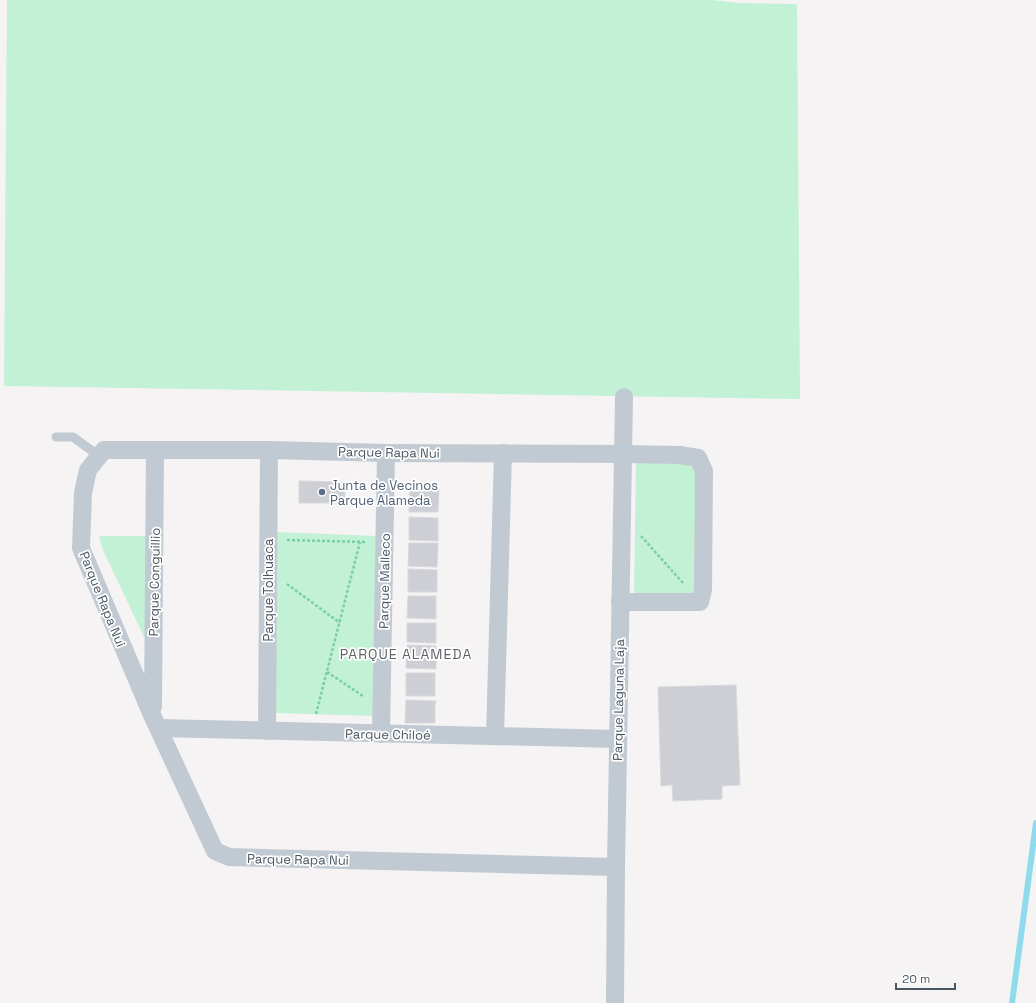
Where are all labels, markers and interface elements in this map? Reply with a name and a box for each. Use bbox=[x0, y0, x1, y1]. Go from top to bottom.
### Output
street label: Parque Rapa Nui bbox=[338, 443, 440, 462]
place label: Junta de Vecinos Parque Alameda bbox=[330, 477, 438, 509]
marker: Junta de Vecinos Parque Alameda bbox=[317, 487, 327, 497]
street label: Parque Conguillio bbox=[145, 528, 164, 636]
street label: Parque Malleco bbox=[375, 533, 394, 629]
street label: Parque Tolhuaca bbox=[260, 538, 277, 641]
street label: Parque Rapa Nui bbox=[76, 549, 129, 650]
street label: Parque Laguna Laja bbox=[609, 638, 628, 761]
district label: PARQUE ALAMEDA bbox=[340, 645, 472, 663]
street label: Parque Chiloé bbox=[345, 725, 431, 744]
street label: Parque Rapa Nui bbox=[247, 850, 349, 869]
scale bar bbox=[896, 965, 955, 991]
text: 20 m bbox=[902, 971, 930, 987]

